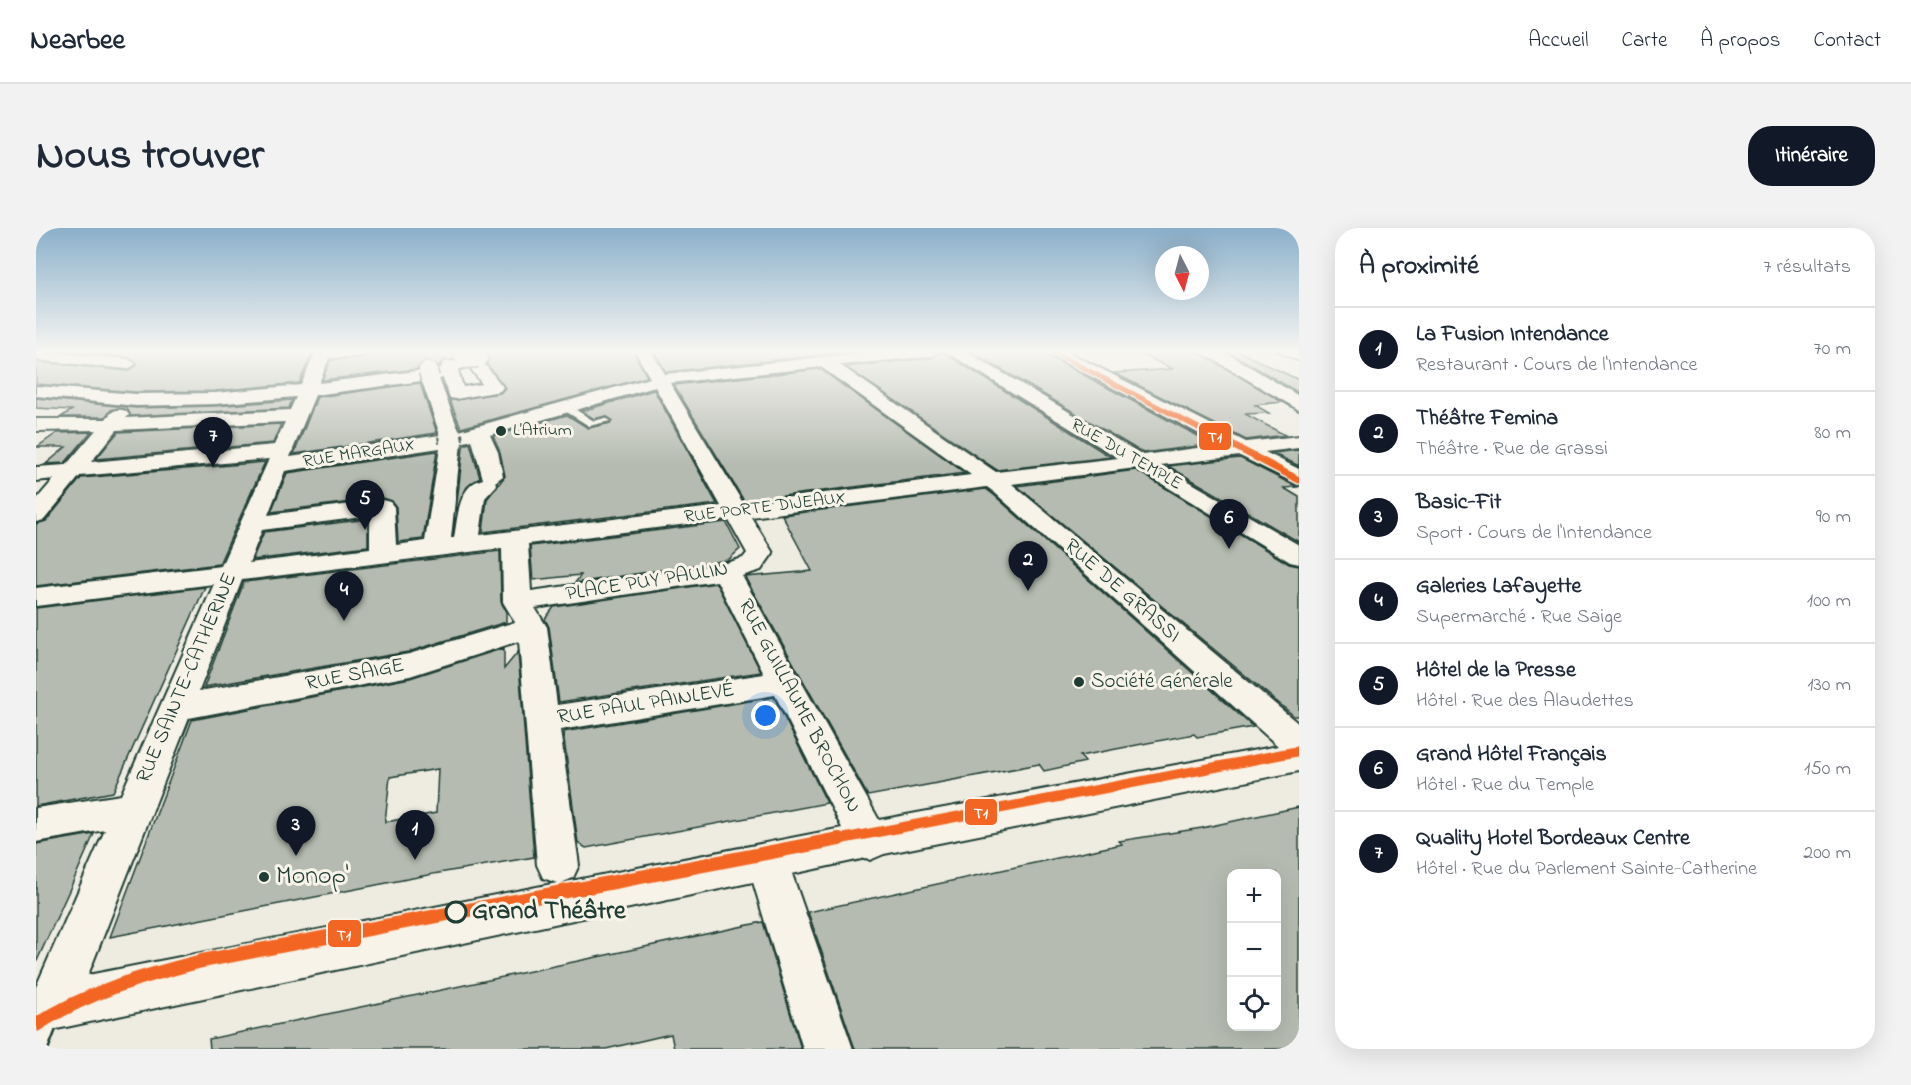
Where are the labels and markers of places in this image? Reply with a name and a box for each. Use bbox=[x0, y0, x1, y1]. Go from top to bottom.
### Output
pin: 7 bbox=[194, 418, 232, 467]
place label: L’Atrium bbox=[513, 418, 572, 444]
marker: L’Atrium bbox=[494, 424, 508, 438]
pin: 5 bbox=[346, 480, 384, 530]
pin: 6 bbox=[1210, 500, 1248, 549]
pin: 2 bbox=[1008, 542, 1048, 591]
pin: 4 bbox=[324, 572, 364, 621]
place label: Société Générale bbox=[1091, 667, 1233, 697]
marker: Société Générale bbox=[1072, 675, 1086, 689]
pin: 3 bbox=[276, 806, 316, 856]
pin: 1 bbox=[396, 810, 434, 860]
place label: Monop' bbox=[276, 858, 349, 896]
marker: Monop' bbox=[257, 870, 271, 884]
place label: Grand Théâtre bbox=[472, 893, 627, 931]
marker: Grand Théâtre bbox=[445, 901, 467, 923]

